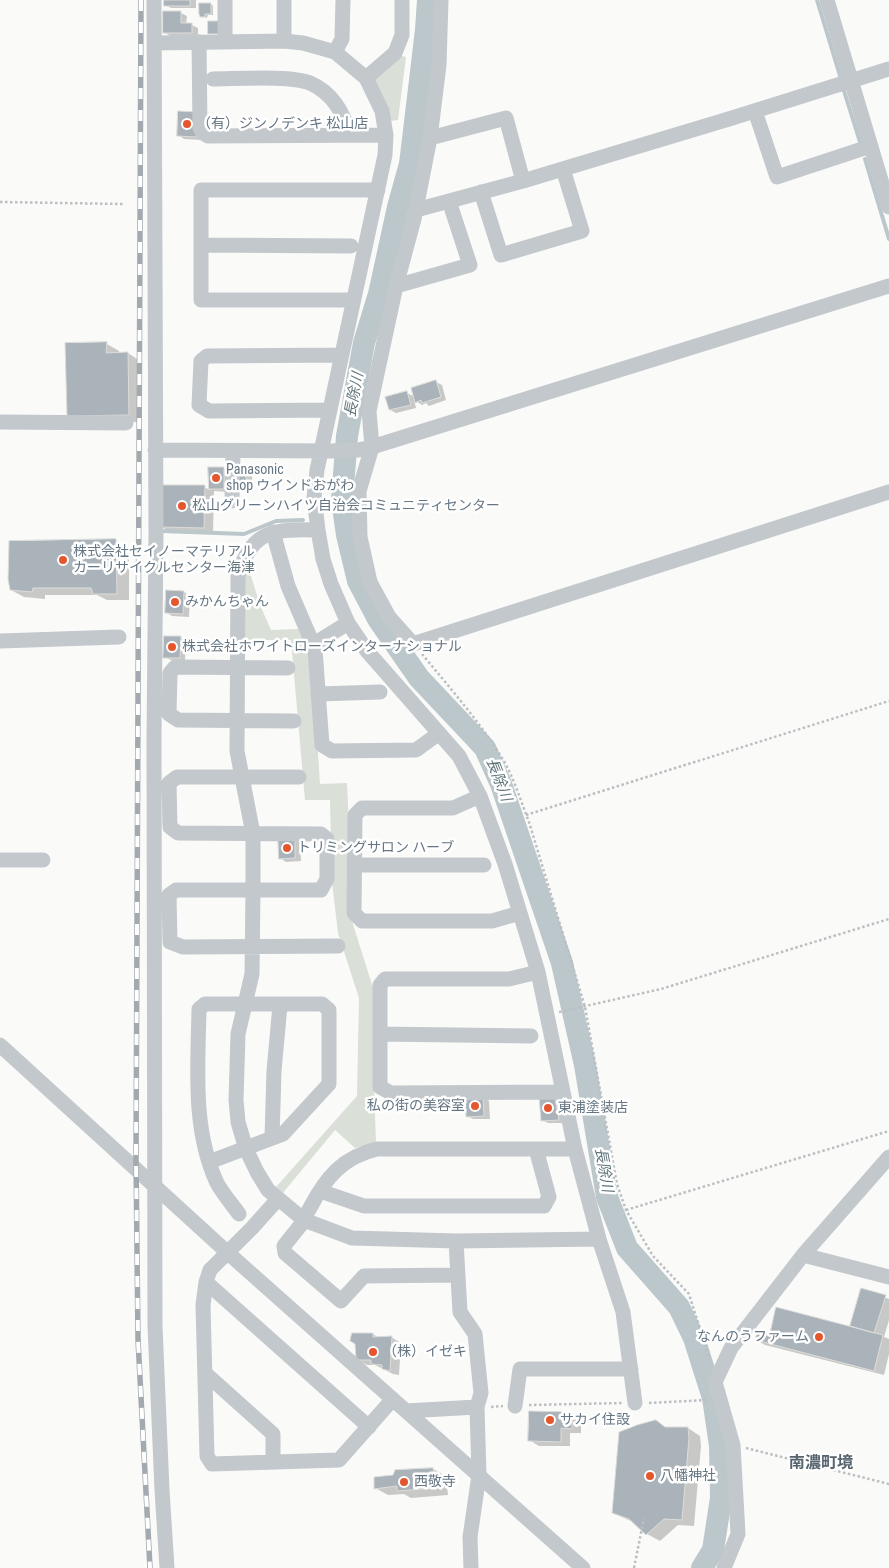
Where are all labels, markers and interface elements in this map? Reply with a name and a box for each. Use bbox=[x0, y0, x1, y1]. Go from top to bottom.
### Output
place label: （有）ジンノデンキ 松山店 bbox=[197, 116, 368, 132]
marker: （有）ジンノデンキ 松山店 bbox=[181, 118, 193, 130]
water label: 長除川 bbox=[342, 371, 368, 419]
place label: Panasonic shop ウインドおがわ bbox=[226, 462, 354, 494]
marker: Panasonic shop ウインドおがわ bbox=[210, 472, 222, 484]
place label: 松山グリーンハイツ自治会コミュニティセンター bbox=[192, 498, 500, 514]
marker: 松山グリーンハイツ自治会コミュニティセンター bbox=[176, 500, 188, 512]
place label: 株式会社セイノーマテリアル カーリサイクルセンター海津 bbox=[73, 544, 255, 576]
marker: 株式会社セイノーマテリアル カーリサイクルセンター海津 bbox=[57, 554, 69, 566]
place label: みかんちゃん bbox=[185, 594, 269, 610]
marker: みかんちゃん bbox=[169, 596, 181, 608]
place label: 株式会社ホワイトローズインターナショナル bbox=[182, 639, 462, 655]
marker: 株式会社ホワイトローズインターナショナル bbox=[166, 641, 178, 653]
water label: 長除川 bbox=[482, 756, 514, 804]
place label: トリミングサロン ハーブ bbox=[297, 840, 454, 856]
marker: トリミングサロン ハーブ bbox=[281, 842, 293, 854]
place label: 私の街の美容室 bbox=[367, 1098, 465, 1114]
marker: 私の街の美容室 bbox=[469, 1100, 481, 1112]
place label: 東浦塗装店 bbox=[558, 1100, 628, 1116]
marker: 東浦塗装店 bbox=[542, 1102, 554, 1114]
water label: 長除川 bbox=[590, 1146, 616, 1194]
place label: なんのうファーム bbox=[697, 1329, 809, 1345]
marker: なんのうファーム bbox=[813, 1331, 825, 1343]
place label: （株）イゼキ bbox=[383, 1344, 467, 1360]
marker: （株）イゼキ bbox=[367, 1346, 379, 1358]
place label: サカイ住設 bbox=[560, 1412, 630, 1428]
marker: サカイ住設 bbox=[544, 1414, 556, 1426]
district label: 南濃町境 bbox=[789, 1454, 853, 1474]
place label: 八幡神社 bbox=[660, 1468, 716, 1484]
marker: 八幡神社 bbox=[644, 1470, 656, 1482]
place label: 西敬寺 bbox=[414, 1474, 456, 1490]
marker: 西敬寺 bbox=[398, 1476, 410, 1488]

